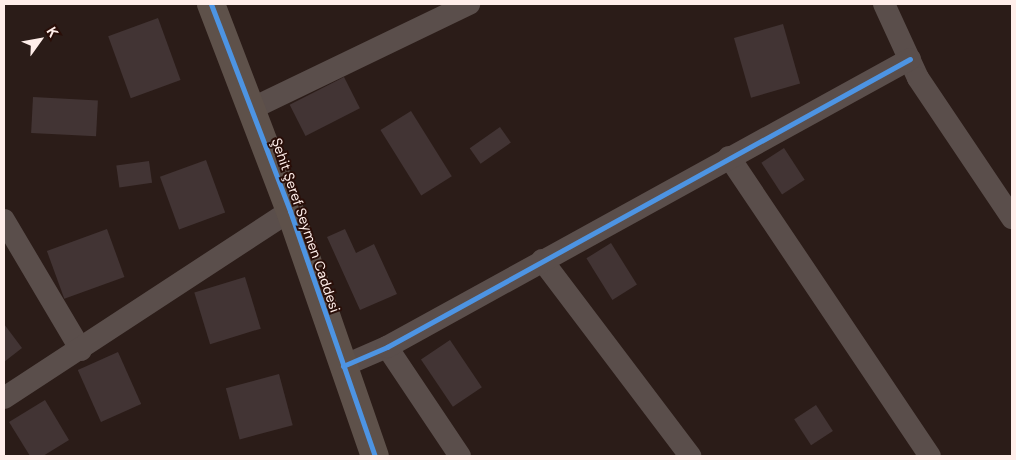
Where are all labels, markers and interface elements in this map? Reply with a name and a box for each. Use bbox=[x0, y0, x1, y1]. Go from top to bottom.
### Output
north arrow bbox=[15, 15, 65, 65]
text: K bbox=[43, 23, 63, 41]
street label: Şehit Şeref Seymen Caddesi bbox=[268, 136, 344, 314]

